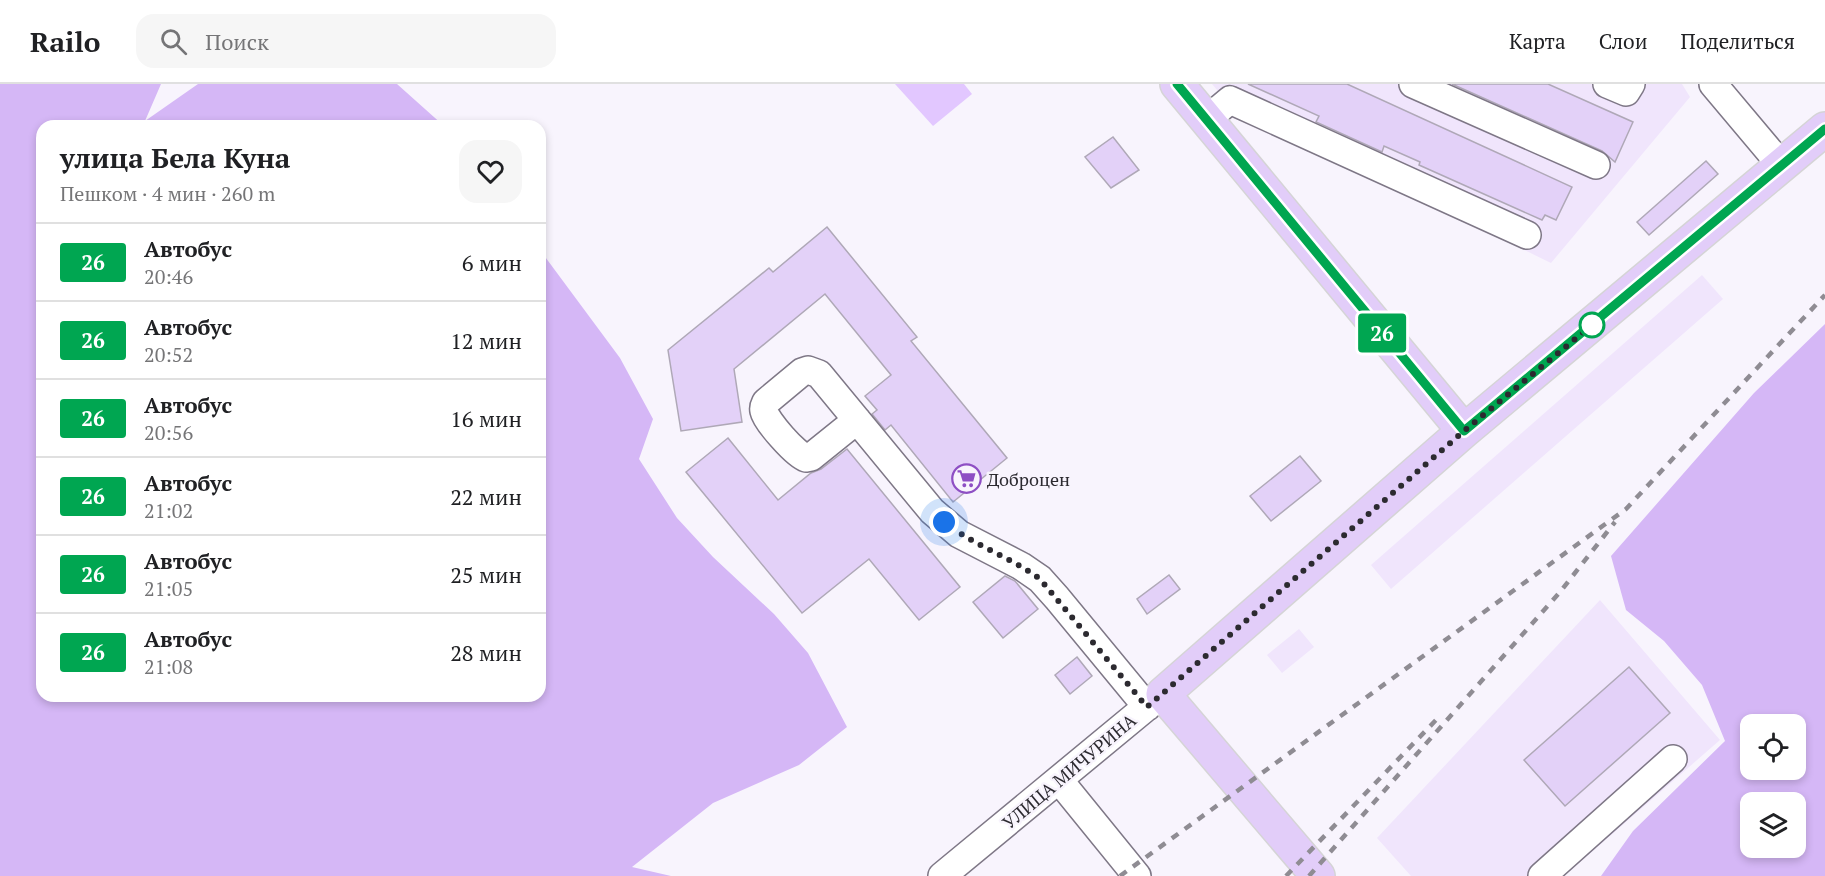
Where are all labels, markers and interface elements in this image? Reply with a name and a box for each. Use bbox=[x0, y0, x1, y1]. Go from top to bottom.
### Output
search box bbox=[136, 14, 556, 68]
text: Railo bbox=[30, 23, 100, 60]
icon: search bbox=[157, 25, 190, 58]
text: Поиск bbox=[205, 27, 269, 56]
text: Карта bbox=[1509, 27, 1566, 55]
text: Слои bbox=[1599, 27, 1648, 55]
text: Поделиться bbox=[1681, 27, 1795, 55]
text: улица Бела Куна bbox=[60, 139, 290, 176]
button: heart bbox=[459, 140, 522, 203]
text: Пешком · 4 мин · 260 m bbox=[60, 180, 275, 207]
text: Автобус bbox=[144, 234, 232, 263]
text: 26 bbox=[81, 248, 105, 276]
text: 6 мин bbox=[462, 248, 522, 277]
text: 20:46 bbox=[144, 263, 193, 290]
text: Автобус bbox=[144, 312, 232, 341]
unlabelled marker bbox=[1579, 312, 1605, 338]
line badge: 26 bbox=[1355, 314, 1409, 352]
text: 26 bbox=[1370, 319, 1394, 347]
text: 26 bbox=[81, 326, 105, 354]
text: 12 мин bbox=[450, 326, 522, 355]
text: 20:52 bbox=[144, 341, 193, 368]
text: Автобус bbox=[144, 390, 232, 419]
text: 26 bbox=[81, 404, 105, 432]
text: 16 мин bbox=[450, 404, 522, 433]
text: 20:56 bbox=[144, 419, 193, 446]
supermarket icon: Доброцен bbox=[950, 463, 982, 495]
place label: Доброцен bbox=[987, 467, 1070, 491]
text: Автобус bbox=[144, 468, 232, 497]
text: 26 bbox=[81, 482, 105, 510]
text: 22 мин bbox=[450, 482, 522, 511]
text: 21:02 bbox=[144, 497, 193, 524]
your location bbox=[929, 507, 959, 537]
text: Автобус bbox=[144, 546, 232, 575]
text: 26 bbox=[81, 560, 105, 588]
text: 25 мин bbox=[450, 560, 522, 589]
text: 21:05 bbox=[144, 575, 193, 602]
text: Автобус bbox=[144, 624, 232, 653]
text: 26 bbox=[81, 638, 105, 666]
text: 28 мин bbox=[450, 638, 522, 667]
text: 21:08 bbox=[144, 653, 193, 680]
street label: УЛИЦА МИЧУРИНА bbox=[997, 708, 1141, 834]
map controls bbox=[1740, 714, 1806, 858]
button: locate bbox=[1740, 714, 1806, 780]
button: layers bbox=[1740, 792, 1806, 858]

